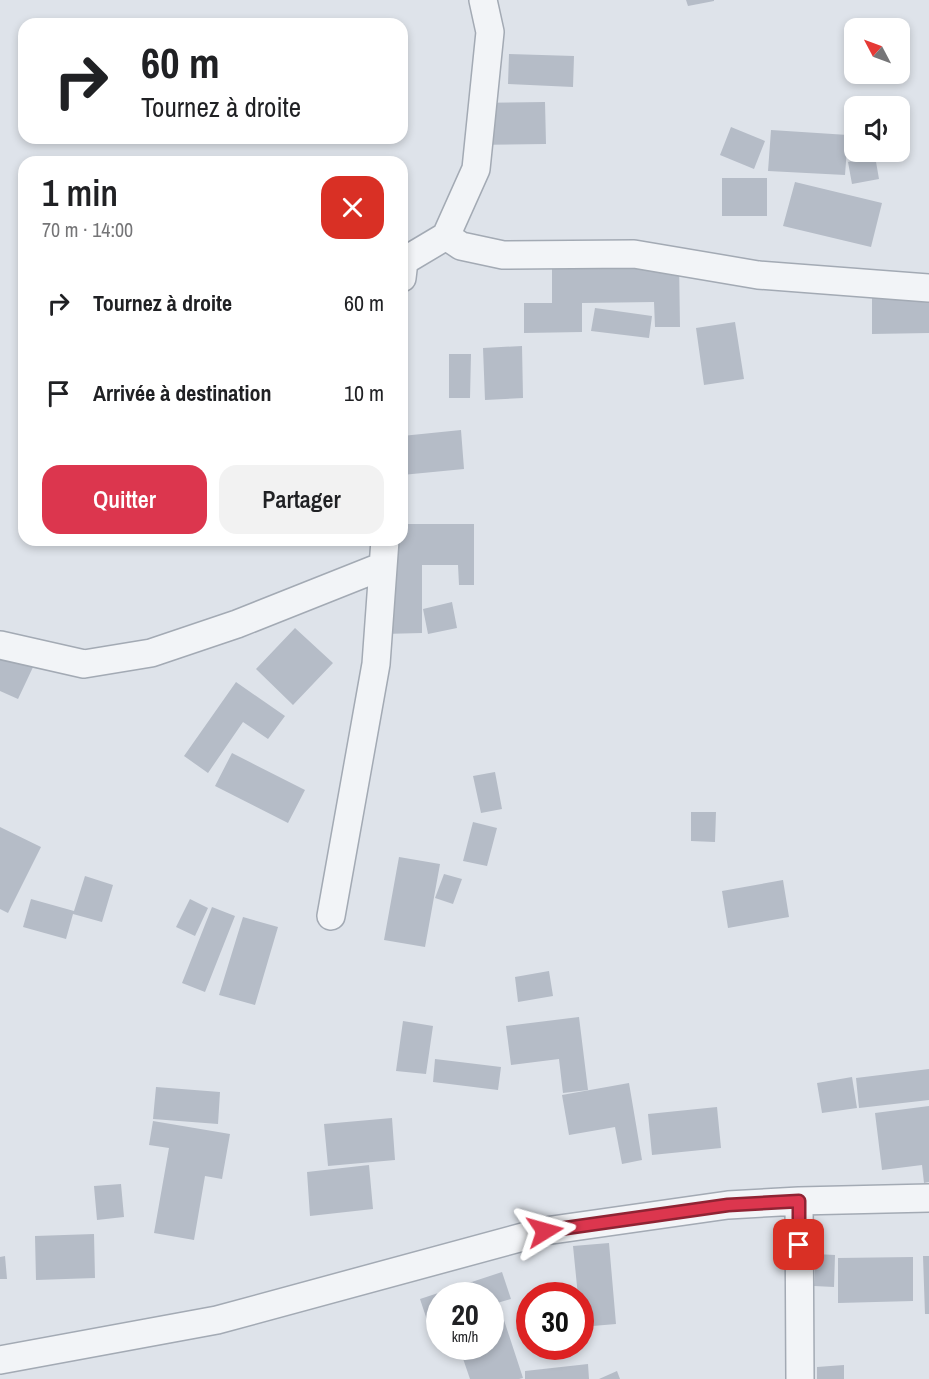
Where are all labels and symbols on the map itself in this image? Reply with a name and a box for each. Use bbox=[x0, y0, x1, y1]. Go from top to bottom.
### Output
north arrow bbox=[844, 18, 910, 84]
position arrow bbox=[513, 1199, 577, 1263]
pin bbox=[773, 1219, 824, 1270]
speed limit sign: 30 bbox=[516, 1282, 594, 1360]

